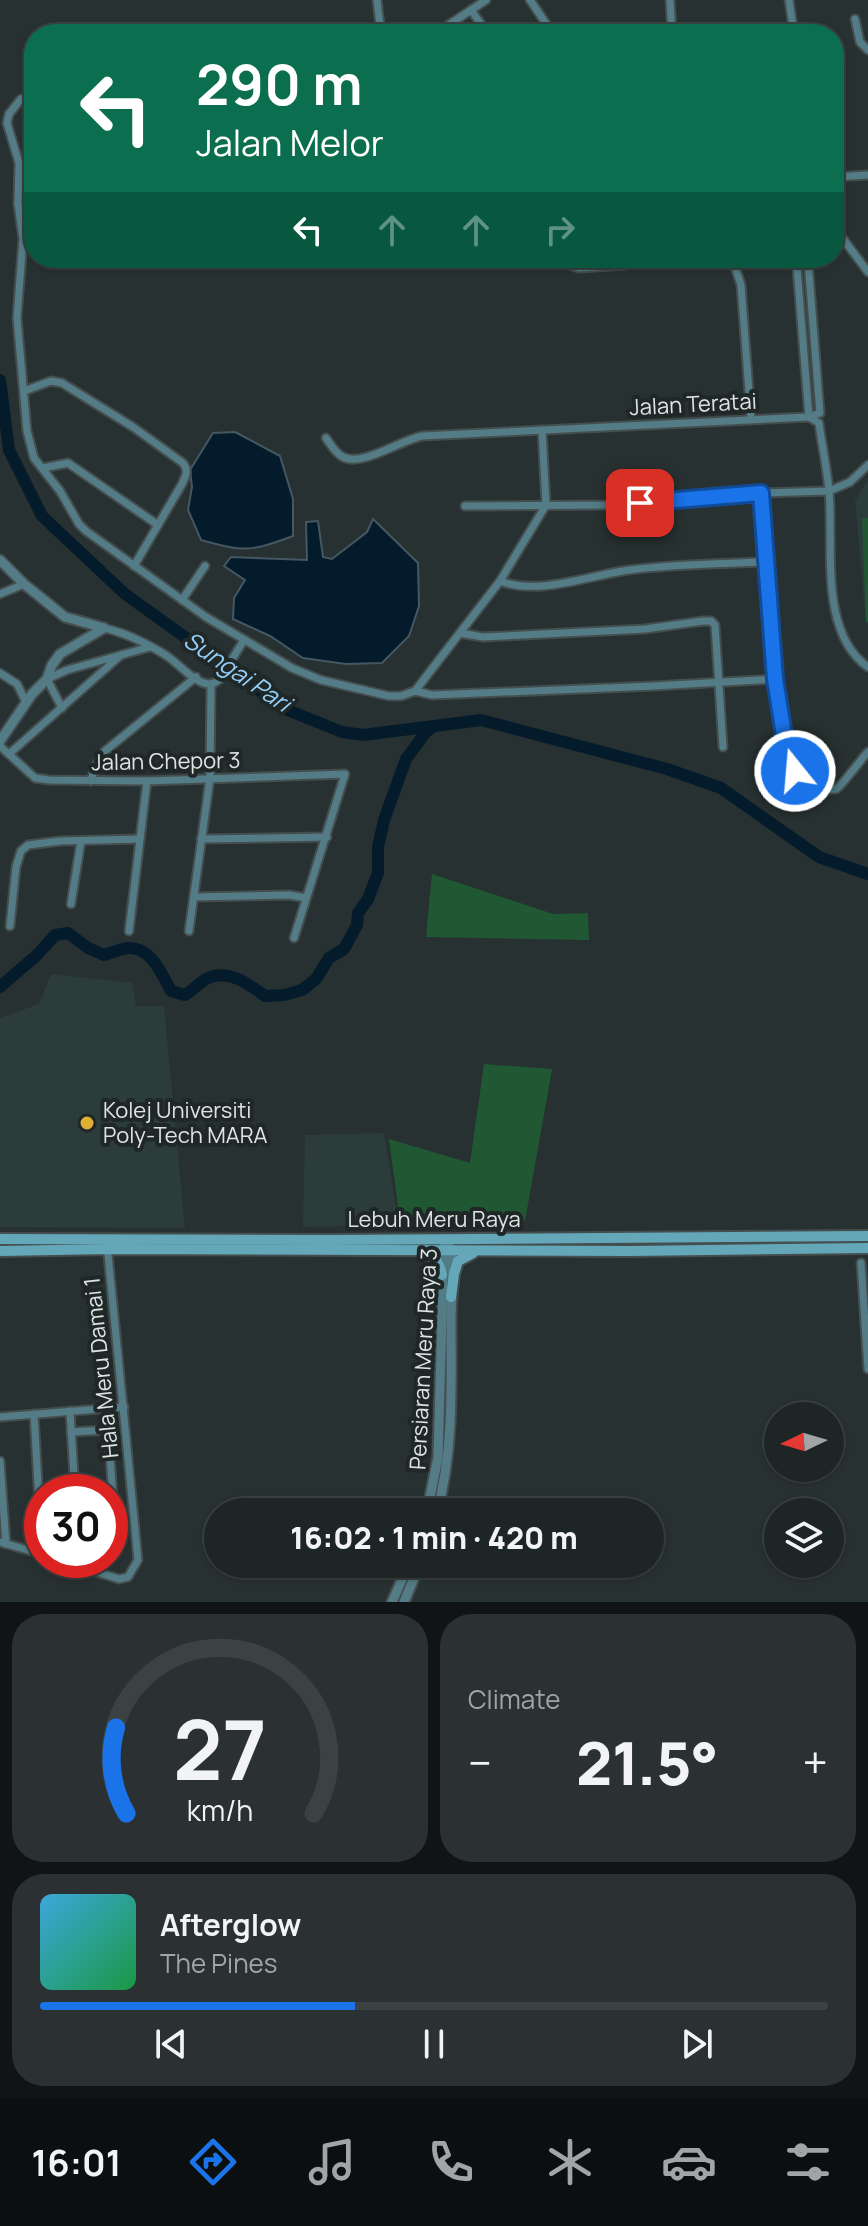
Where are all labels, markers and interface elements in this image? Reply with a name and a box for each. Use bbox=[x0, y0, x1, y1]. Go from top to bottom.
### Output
text: 290 m bbox=[196, 45, 363, 122]
icon: left bbox=[64, 56, 168, 160]
text: Jalan Melor bbox=[196, 118, 384, 167]
icon: left bbox=[286, 208, 330, 252]
icon: ahead bbox=[370, 208, 414, 252]
icon: ahead bbox=[454, 208, 498, 252]
icon: right bbox=[538, 208, 582, 252]
street label: Jalan Teratai bbox=[629, 386, 757, 422]
pin bbox=[606, 469, 674, 537]
icon: arrive bbox=[618, 481, 662, 525]
water label: Sungai Pari bbox=[178, 623, 301, 721]
position arrow bbox=[753, 729, 837, 813]
street label: Jalan Chepor 3 bbox=[91, 745, 241, 777]
place label: Kolej Universiti Poly-Tech MARA bbox=[103, 1095, 268, 1150]
marker: Kolej Universiti Poly-Tech MARA bbox=[78, 1114, 96, 1132]
street label: Lebuh Meru Raya bbox=[347, 1204, 521, 1234]
street label: Persiaran Meru Raya 3 bbox=[402, 1247, 444, 1471]
street label: Hala Meru Damai 1 bbox=[77, 1276, 125, 1460]
north arrow bbox=[764, 1402, 844, 1482]
map controls bbox=[764, 1402, 844, 1578]
speed limit sign: 30 bbox=[24, 1474, 128, 1578]
button: layers bbox=[764, 1498, 844, 1578]
text: 16:02 · 1 min · 420 m bbox=[290, 1517, 578, 1558]
text: Climate bbox=[468, 1681, 560, 1717]
text: 27 bbox=[173, 1691, 267, 1805]
text: 21.5° bbox=[576, 1721, 719, 1803]
text: − bbox=[468, 1732, 492, 1792]
text: + bbox=[803, 1732, 828, 1792]
text: km/h bbox=[187, 1791, 253, 1830]
text: Afterglow bbox=[160, 1904, 301, 1945]
text: The Pines bbox=[160, 1945, 277, 1981]
icon: previous bbox=[149, 2022, 193, 2066]
icon: pause bbox=[412, 2022, 456, 2066]
icon: next bbox=[675, 2022, 719, 2066]
icon: directions bbox=[185, 2134, 241, 2190]
icon: music bbox=[304, 2134, 360, 2190]
icon: phone bbox=[423, 2134, 479, 2190]
icon: climate bbox=[542, 2134, 598, 2190]
icon: car bbox=[661, 2134, 717, 2190]
icon: filters bbox=[780, 2134, 836, 2190]
text: 16:01 bbox=[32, 2138, 122, 2187]

